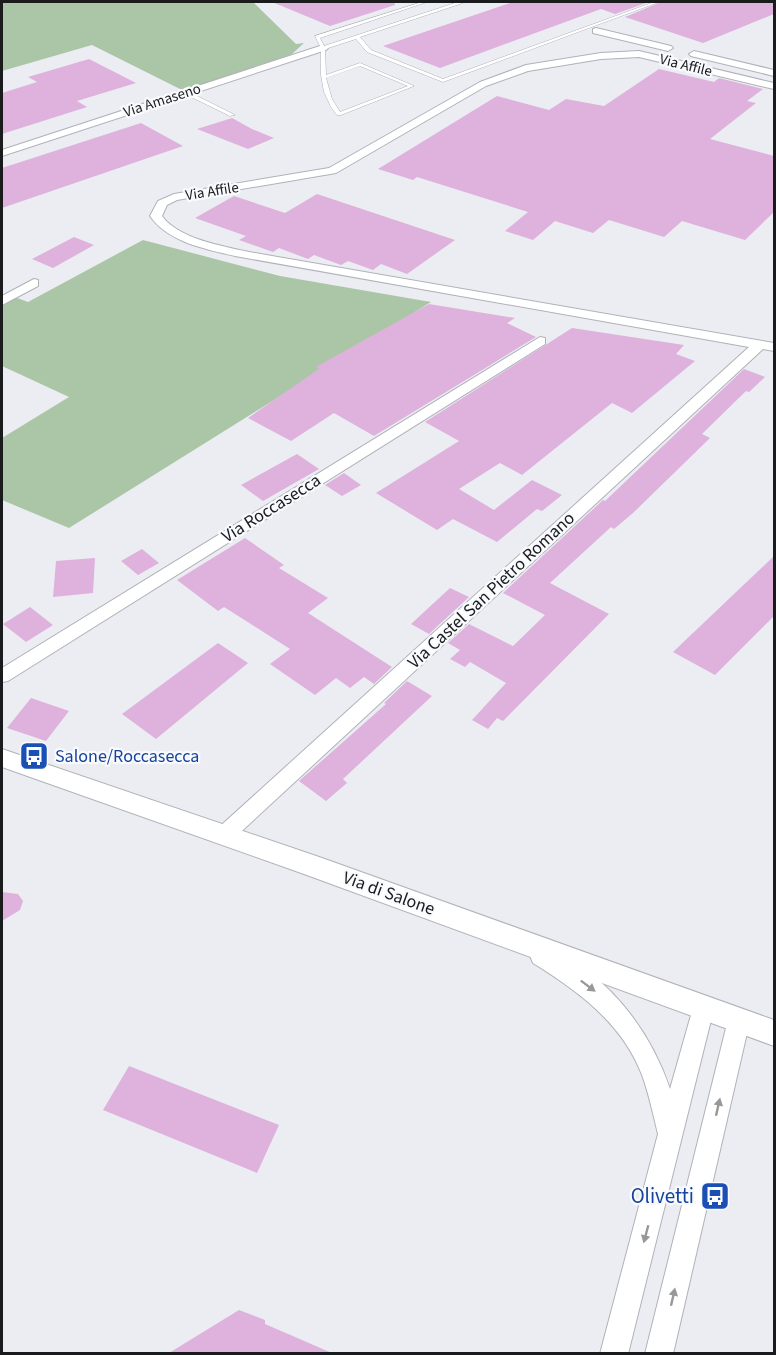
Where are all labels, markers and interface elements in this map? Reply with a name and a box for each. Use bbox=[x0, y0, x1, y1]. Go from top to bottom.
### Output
street label: Via Affile bbox=[657, 49, 714, 82]
street label: Via Amaseno bbox=[121, 78, 204, 123]
street label: Via Affile bbox=[184, 177, 240, 206]
street label: Via Roccasecca bbox=[217, 468, 326, 549]
street label: Via Castel San Pietro Romano bbox=[402, 506, 580, 675]
bus stop icon: Salone/Roccasecca bbox=[18, 740, 50, 772]
place label: Salone/Roccasecca bbox=[55, 744, 199, 769]
street label: Via di Salone bbox=[339, 865, 438, 922]
one-way arrow bbox=[581, 980, 596, 992]
one-way arrow bbox=[713, 1098, 723, 1116]
bus stop icon: Olivetti bbox=[699, 1180, 731, 1212]
place label: Olivetti bbox=[631, 1181, 694, 1211]
one-way arrow bbox=[641, 1225, 650, 1243]
one-way arrow bbox=[668, 1287, 678, 1306]

